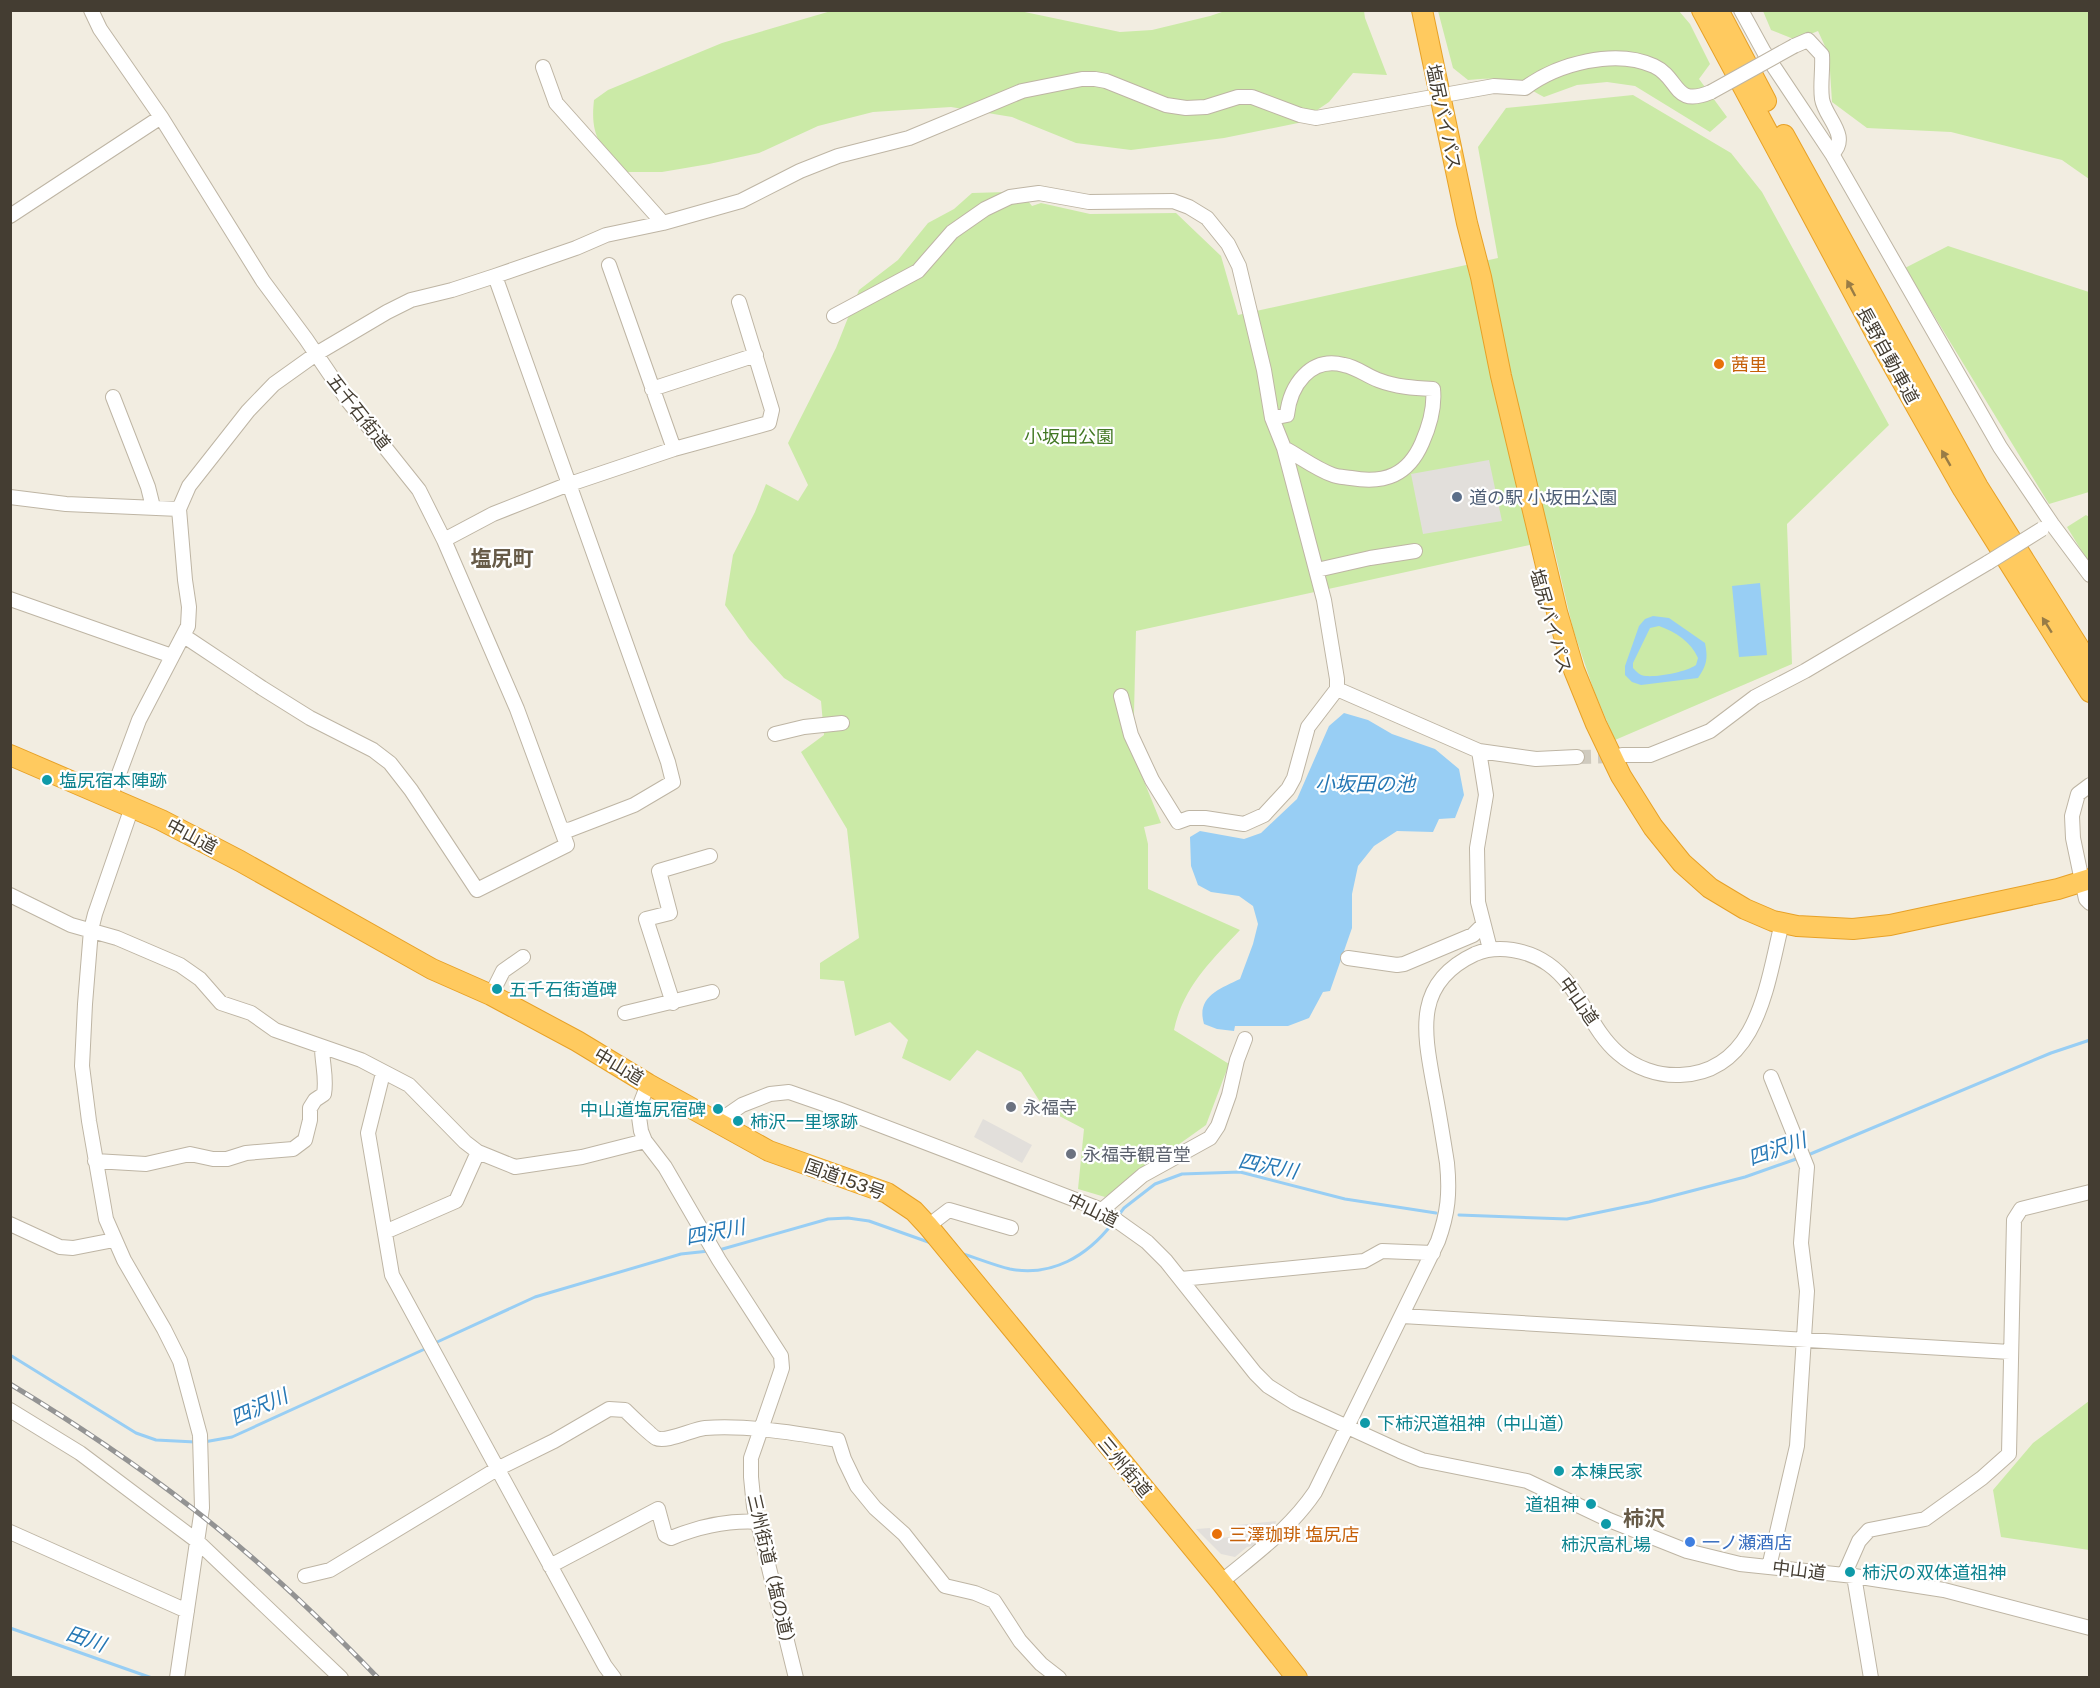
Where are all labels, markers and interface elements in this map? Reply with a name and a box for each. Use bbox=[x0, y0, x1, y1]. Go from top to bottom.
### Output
street label: 塩尻バイパス bbox=[1423, 62, 1465, 172]
one-way arrow bbox=[1846, 279, 1856, 296]
street label: 長野自動車道 bbox=[1853, 303, 1923, 407]
place label: 茜里 bbox=[1731, 354, 1767, 375]
marker: 茜里 bbox=[1712, 357, 1726, 371]
street label: 五千石街道 bbox=[323, 370, 395, 454]
park label: 小坂田公園 bbox=[1024, 426, 1114, 447]
one-way arrow bbox=[1941, 449, 1951, 466]
place label: 道の駅 小坂田公園 bbox=[1469, 487, 1617, 508]
marker: 道の駅 小坂田公園 bbox=[1450, 490, 1464, 504]
district label: 塩尻町 bbox=[471, 546, 534, 571]
street label: 塩尻バイパス bbox=[1526, 566, 1576, 676]
one-way arrow bbox=[2041, 617, 2052, 633]
place label: 塩尻宿本陣跡 bbox=[59, 770, 167, 791]
water label: 小坂田の池 bbox=[1315, 772, 1417, 796]
marker: 塩尻宿本陣跡 bbox=[40, 773, 54, 787]
street label: 中山道 bbox=[163, 814, 221, 858]
street label: 中山道 bbox=[1555, 973, 1603, 1029]
place label: 五千石街道碑 bbox=[509, 979, 617, 1000]
marker: 五千石街道碑 bbox=[490, 982, 504, 996]
street label: 中山道 bbox=[590, 1043, 648, 1089]
place label: 永福寺 bbox=[1023, 1097, 1077, 1118]
place label: 中山道塩尻宿碑 bbox=[580, 1099, 706, 1120]
marker: 永福寺 bbox=[1004, 1100, 1018, 1114]
marker: 中山道塩尻宿碑 bbox=[711, 1102, 725, 1116]
place label: 柿沢一里塚跡 bbox=[750, 1111, 858, 1132]
marker: 柿沢一里塚跡 bbox=[731, 1114, 745, 1128]
water label: 四沢川 bbox=[1745, 1127, 1811, 1170]
place label: 永福寺観音堂 bbox=[1083, 1144, 1191, 1165]
marker: 永福寺観音堂 bbox=[1064, 1147, 1078, 1161]
water label: 四沢川 bbox=[1236, 1148, 1302, 1184]
street label: 国道153号 bbox=[802, 1155, 888, 1203]
street label: 中山道 bbox=[1064, 1189, 1122, 1231]
water label: 四沢川 bbox=[683, 1214, 749, 1250]
water label: 四沢川 bbox=[227, 1383, 293, 1430]
place label: 下柿沢道祖神（中山道） bbox=[1377, 1413, 1575, 1434]
marker: 下柿沢道祖神（中山道） bbox=[1358, 1416, 1372, 1430]
street label: 三州街道 bbox=[1094, 1433, 1156, 1501]
place label: 本棟民家 bbox=[1571, 1461, 1643, 1482]
marker: 本棟民家 bbox=[1552, 1464, 1566, 1478]
street label: 三州街道（塩の道） bbox=[744, 1492, 800, 1654]
place label: 道祖神 bbox=[1525, 1494, 1579, 1515]
marker: 道祖神 bbox=[1584, 1497, 1598, 1511]
district label: 柿沢 bbox=[1623, 1506, 1665, 1531]
marker: 柿沢高札場 bbox=[1599, 1517, 1613, 1531]
place label: 三澤珈琲 塩尻店 bbox=[1229, 1524, 1359, 1545]
marker: 三澤珈琲 塩尻店 bbox=[1210, 1527, 1224, 1541]
place label: 一ノ瀬酒店 bbox=[1702, 1532, 1792, 1553]
place label: 柿沢高札場 bbox=[1561, 1534, 1651, 1555]
marker: 一ノ瀬酒店 bbox=[1683, 1535, 1697, 1549]
street label: 中山道 bbox=[1771, 1556, 1827, 1584]
place label: 柿沢の双体道祖神 bbox=[1862, 1562, 2006, 1583]
marker: 柿沢の双体道祖神 bbox=[1843, 1565, 1857, 1579]
water label: 田川 bbox=[63, 1621, 111, 1658]

